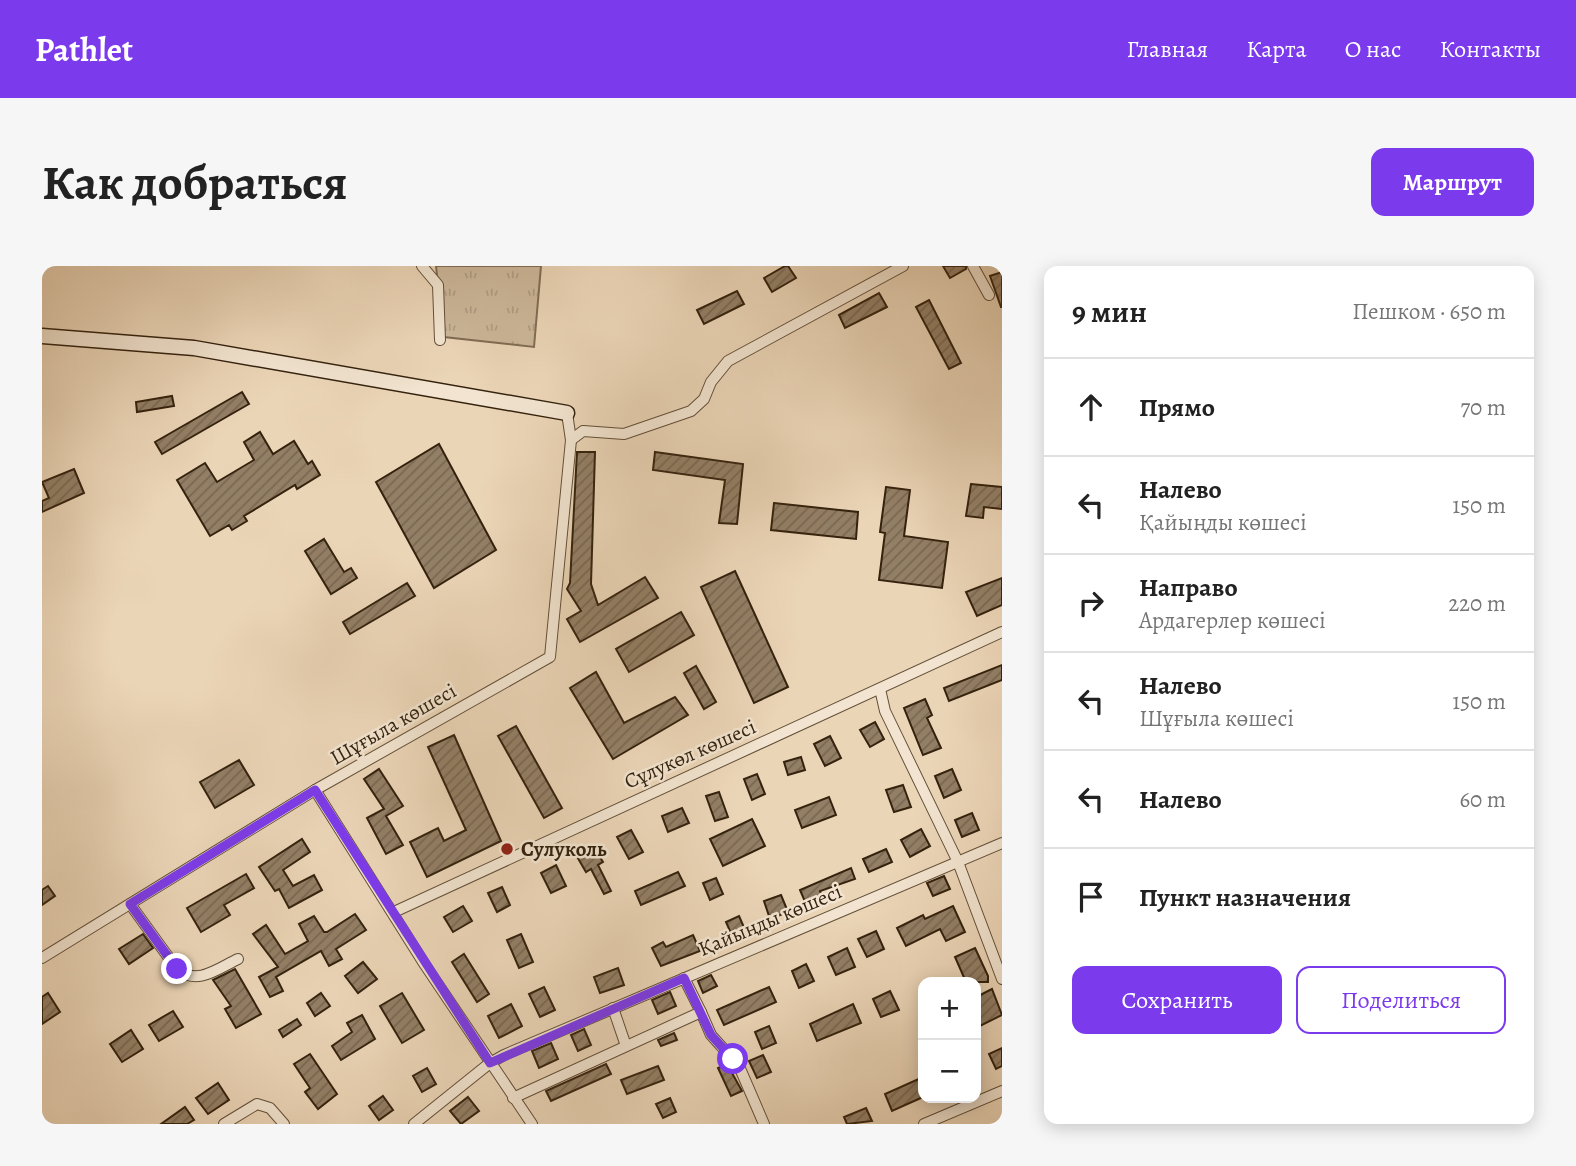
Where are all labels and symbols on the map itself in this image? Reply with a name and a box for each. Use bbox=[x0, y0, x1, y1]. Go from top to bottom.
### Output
street label: Шұғыла көшесі bbox=[325, 676, 461, 772]
street label: Сұлукөл көшесі bbox=[620, 712, 760, 795]
place label: Сулуколь bbox=[521, 835, 607, 863]
marker: Сулуколь bbox=[499, 841, 515, 857]
street label: Қайыңды көшесі bbox=[694, 877, 846, 963]
route end bbox=[161, 953, 192, 984]
route start bbox=[717, 1043, 748, 1074]

